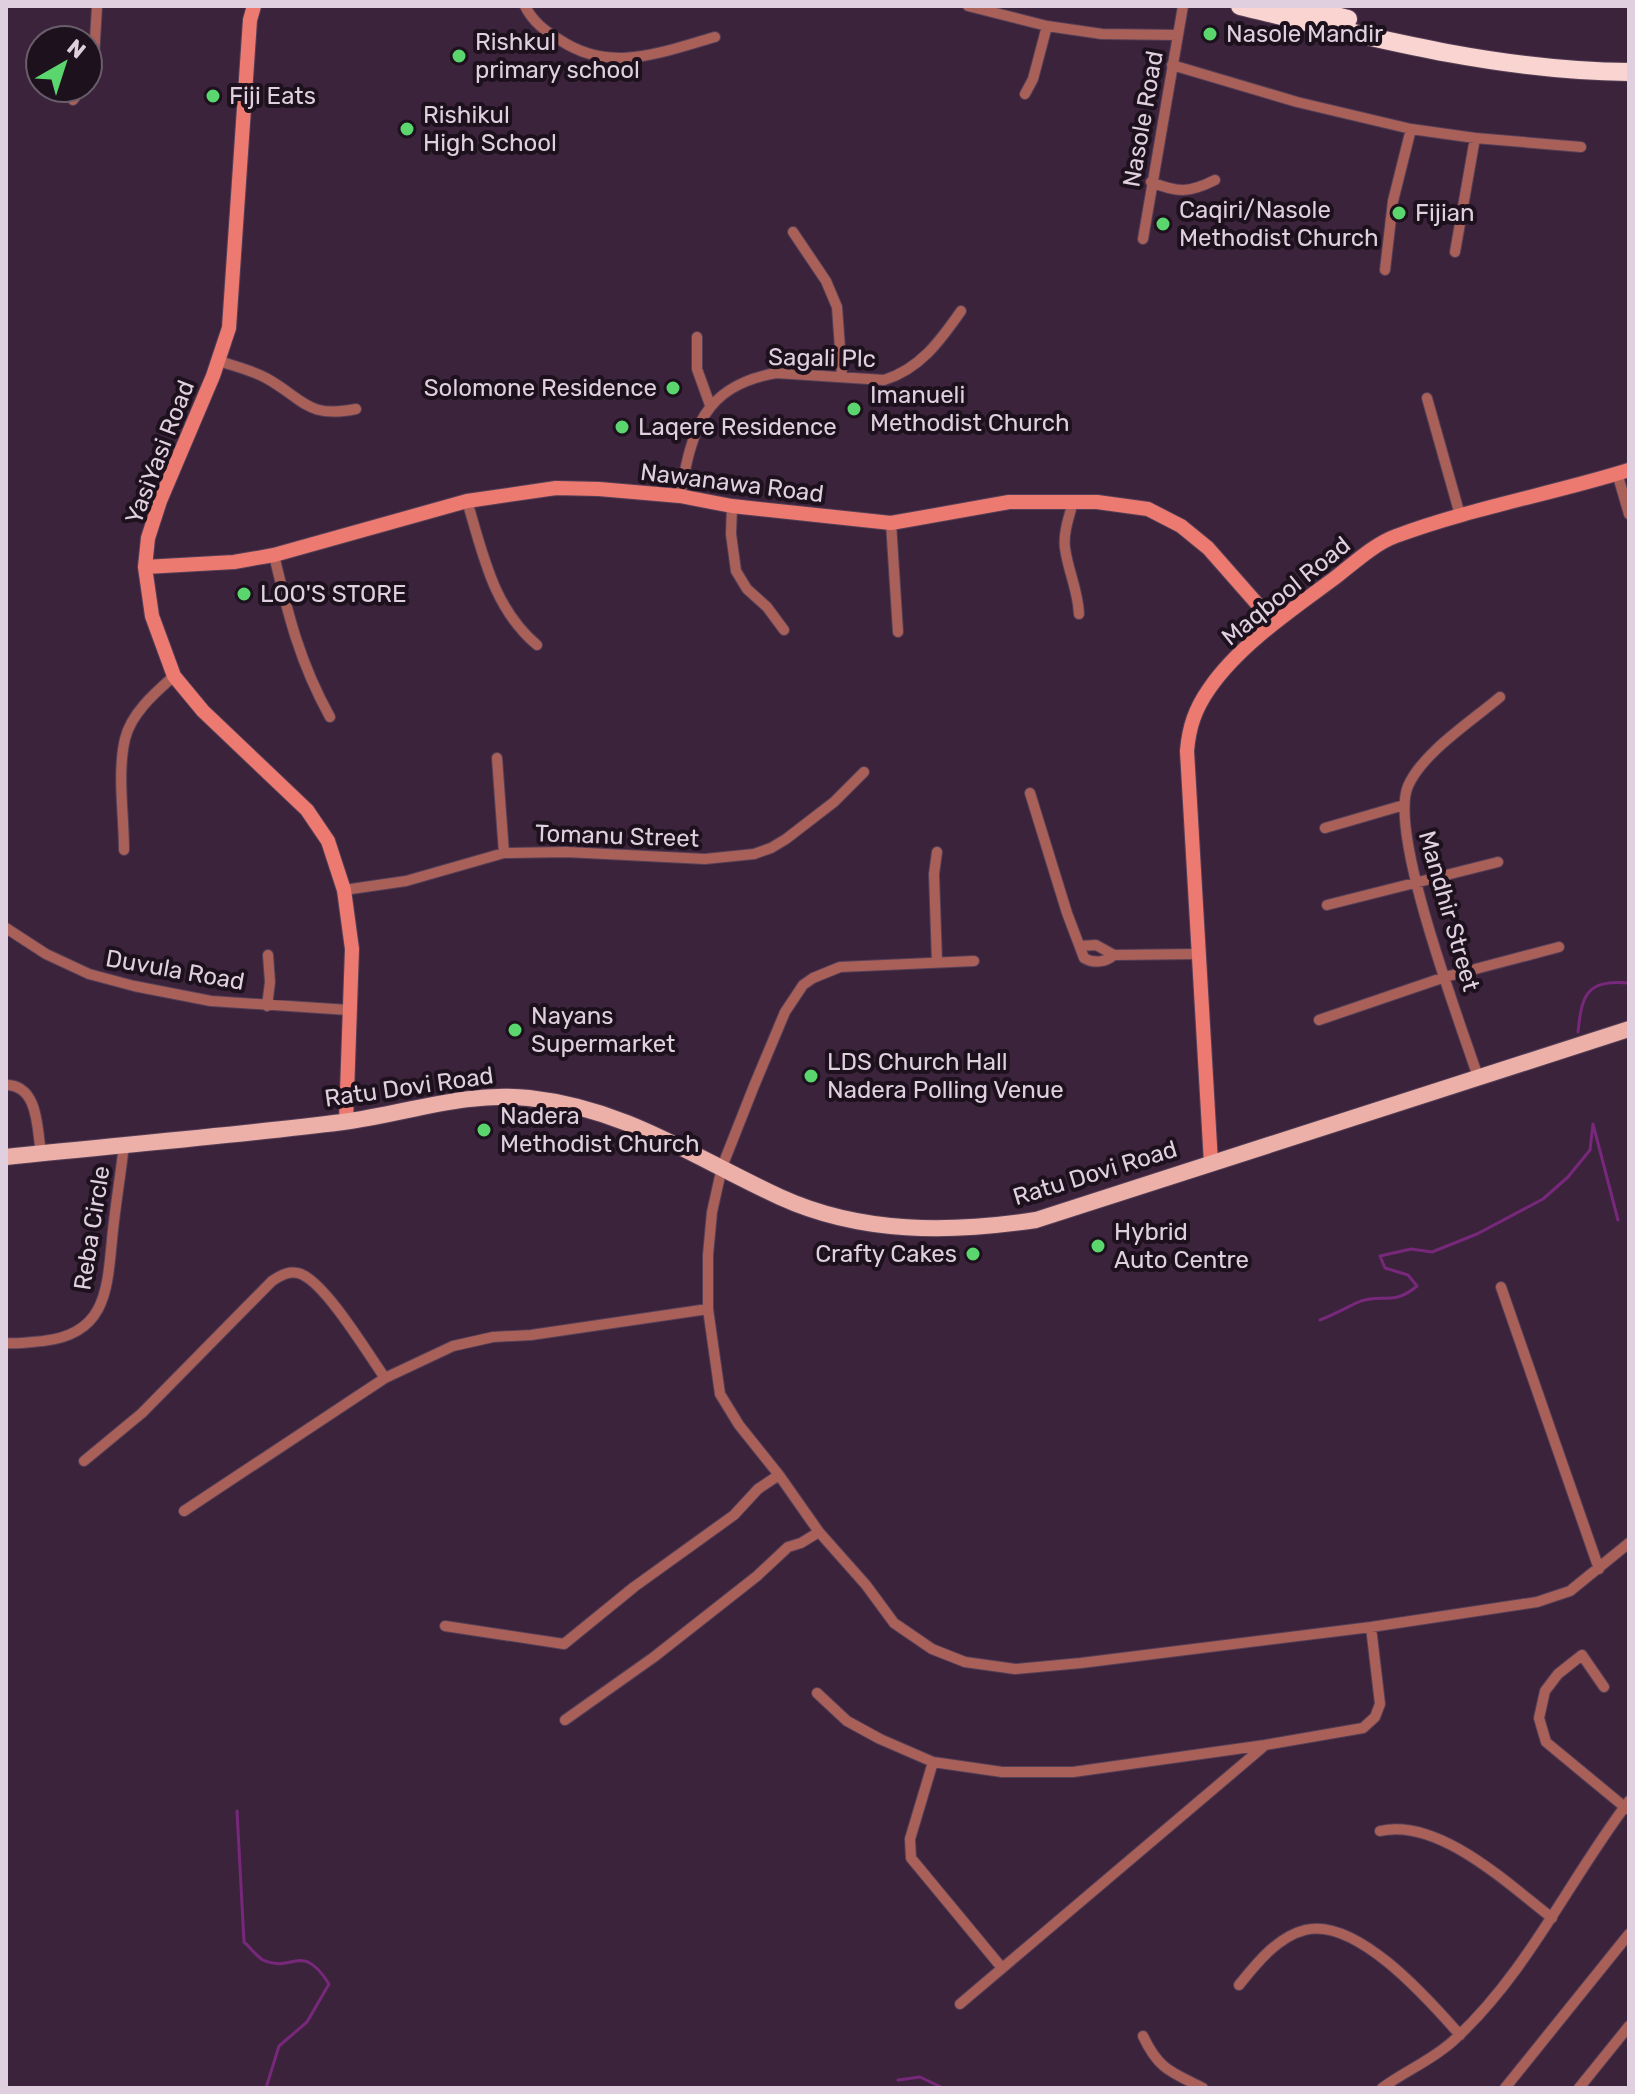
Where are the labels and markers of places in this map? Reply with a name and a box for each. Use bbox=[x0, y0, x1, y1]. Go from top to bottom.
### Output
place label: Nasole Mandir bbox=[1226, 20, 1383, 48]
marker: Nasole Mandir bbox=[1201, 25, 1219, 43]
place label: Rishkul primary school bbox=[475, 28, 640, 84]
marker: Rishkul primary school bbox=[450, 47, 468, 65]
place label: Fiji Eats bbox=[229, 82, 316, 110]
marker: Fiji Eats bbox=[204, 87, 222, 105]
place label: Rishikul High School bbox=[423, 101, 557, 157]
marker: Rishikul High School bbox=[398, 120, 416, 138]
place label: Caqiri/Nasole Methodist Church bbox=[1179, 196, 1379, 252]
place label: Fijian bbox=[1415, 199, 1475, 227]
marker: Fijian bbox=[1390, 204, 1408, 222]
marker: Caqiri/Nasole Methodist Church bbox=[1154, 215, 1172, 233]
place label: Solomone Residence bbox=[424, 374, 657, 402]
marker: Solomone Residence bbox=[664, 379, 682, 397]
place label: Imanueli Methodist Church bbox=[870, 381, 1070, 437]
marker: Imanueli Methodist Church bbox=[845, 400, 863, 418]
place label: Laqere Residence bbox=[638, 413, 837, 441]
marker: Laqere Residence bbox=[613, 418, 631, 436]
place label: LOO'S STORE bbox=[260, 580, 407, 608]
marker: LOO'S STORE bbox=[235, 585, 253, 603]
place label: Nayans Supermarket bbox=[531, 1002, 676, 1058]
marker: Nayans Supermarket bbox=[506, 1021, 524, 1039]
place label: LDS Church Hall Nadera Polling Venue bbox=[827, 1048, 1064, 1104]
marker: LDS Church Hall Nadera Polling Venue bbox=[802, 1067, 820, 1085]
place label: Nadera Methodist Church bbox=[500, 1102, 700, 1158]
marker: Nadera Methodist Church bbox=[475, 1121, 493, 1139]
place label: Hybrid Auto Centre bbox=[1114, 1218, 1249, 1274]
marker: Hybrid Auto Centre bbox=[1089, 1237, 1107, 1255]
place label: Crafty Cakes bbox=[815, 1240, 957, 1268]
marker: Crafty Cakes bbox=[964, 1245, 982, 1263]

